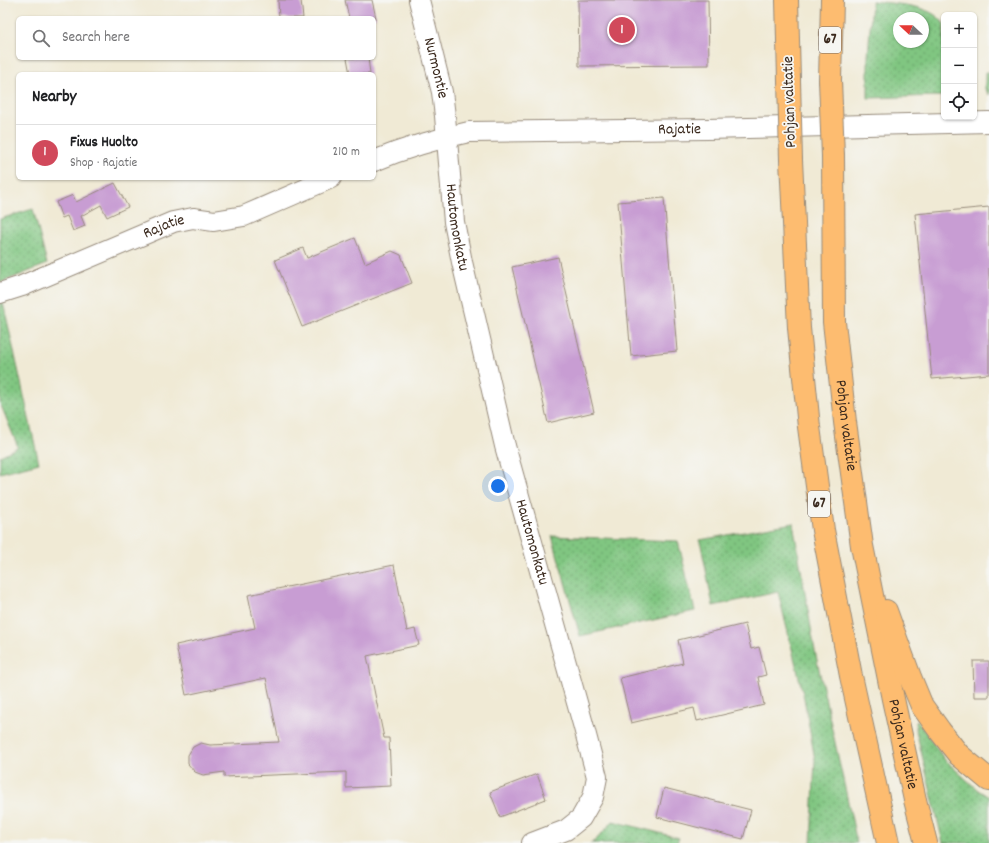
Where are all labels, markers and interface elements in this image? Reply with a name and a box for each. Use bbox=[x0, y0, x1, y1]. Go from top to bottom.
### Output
north arrow bbox=[893, 12, 929, 48]
map controls bbox=[941, 12, 977, 120]
button: + bbox=[941, 12, 977, 48]
pin: 1 bbox=[609, 15, 635, 45]
search box bbox=[16, 16, 376, 60]
icon: search bbox=[30, 27, 52, 49]
text: Search here bbox=[62, 27, 130, 49]
road number: 67 bbox=[819, 27, 841, 53]
street label: Nurmontie bbox=[417, 35, 454, 100]
button: − bbox=[941, 48, 977, 84]
street label: Pohjan valtatie bbox=[777, 56, 803, 148]
button: locate bbox=[941, 84, 977, 120]
text: Nearby bbox=[32, 86, 76, 110]
street label: Rajatie bbox=[658, 118, 701, 141]
text: Fixus Huolto bbox=[70, 132, 138, 154]
text: 1 bbox=[44, 143, 46, 162]
text: 210 m bbox=[332, 143, 360, 162]
text: Shop · Rajatie bbox=[70, 154, 137, 173]
street label: Hautomonkatu bbox=[439, 183, 475, 273]
street label: Rajatie bbox=[139, 208, 186, 245]
street label: Pohjan valtatie bbox=[829, 378, 863, 472]
your location bbox=[488, 476, 508, 496]
road number: 67 bbox=[808, 491, 830, 517]
street label: Hautomonkatu bbox=[509, 497, 555, 588]
street label: Pohjan valtatie bbox=[882, 697, 924, 791]

